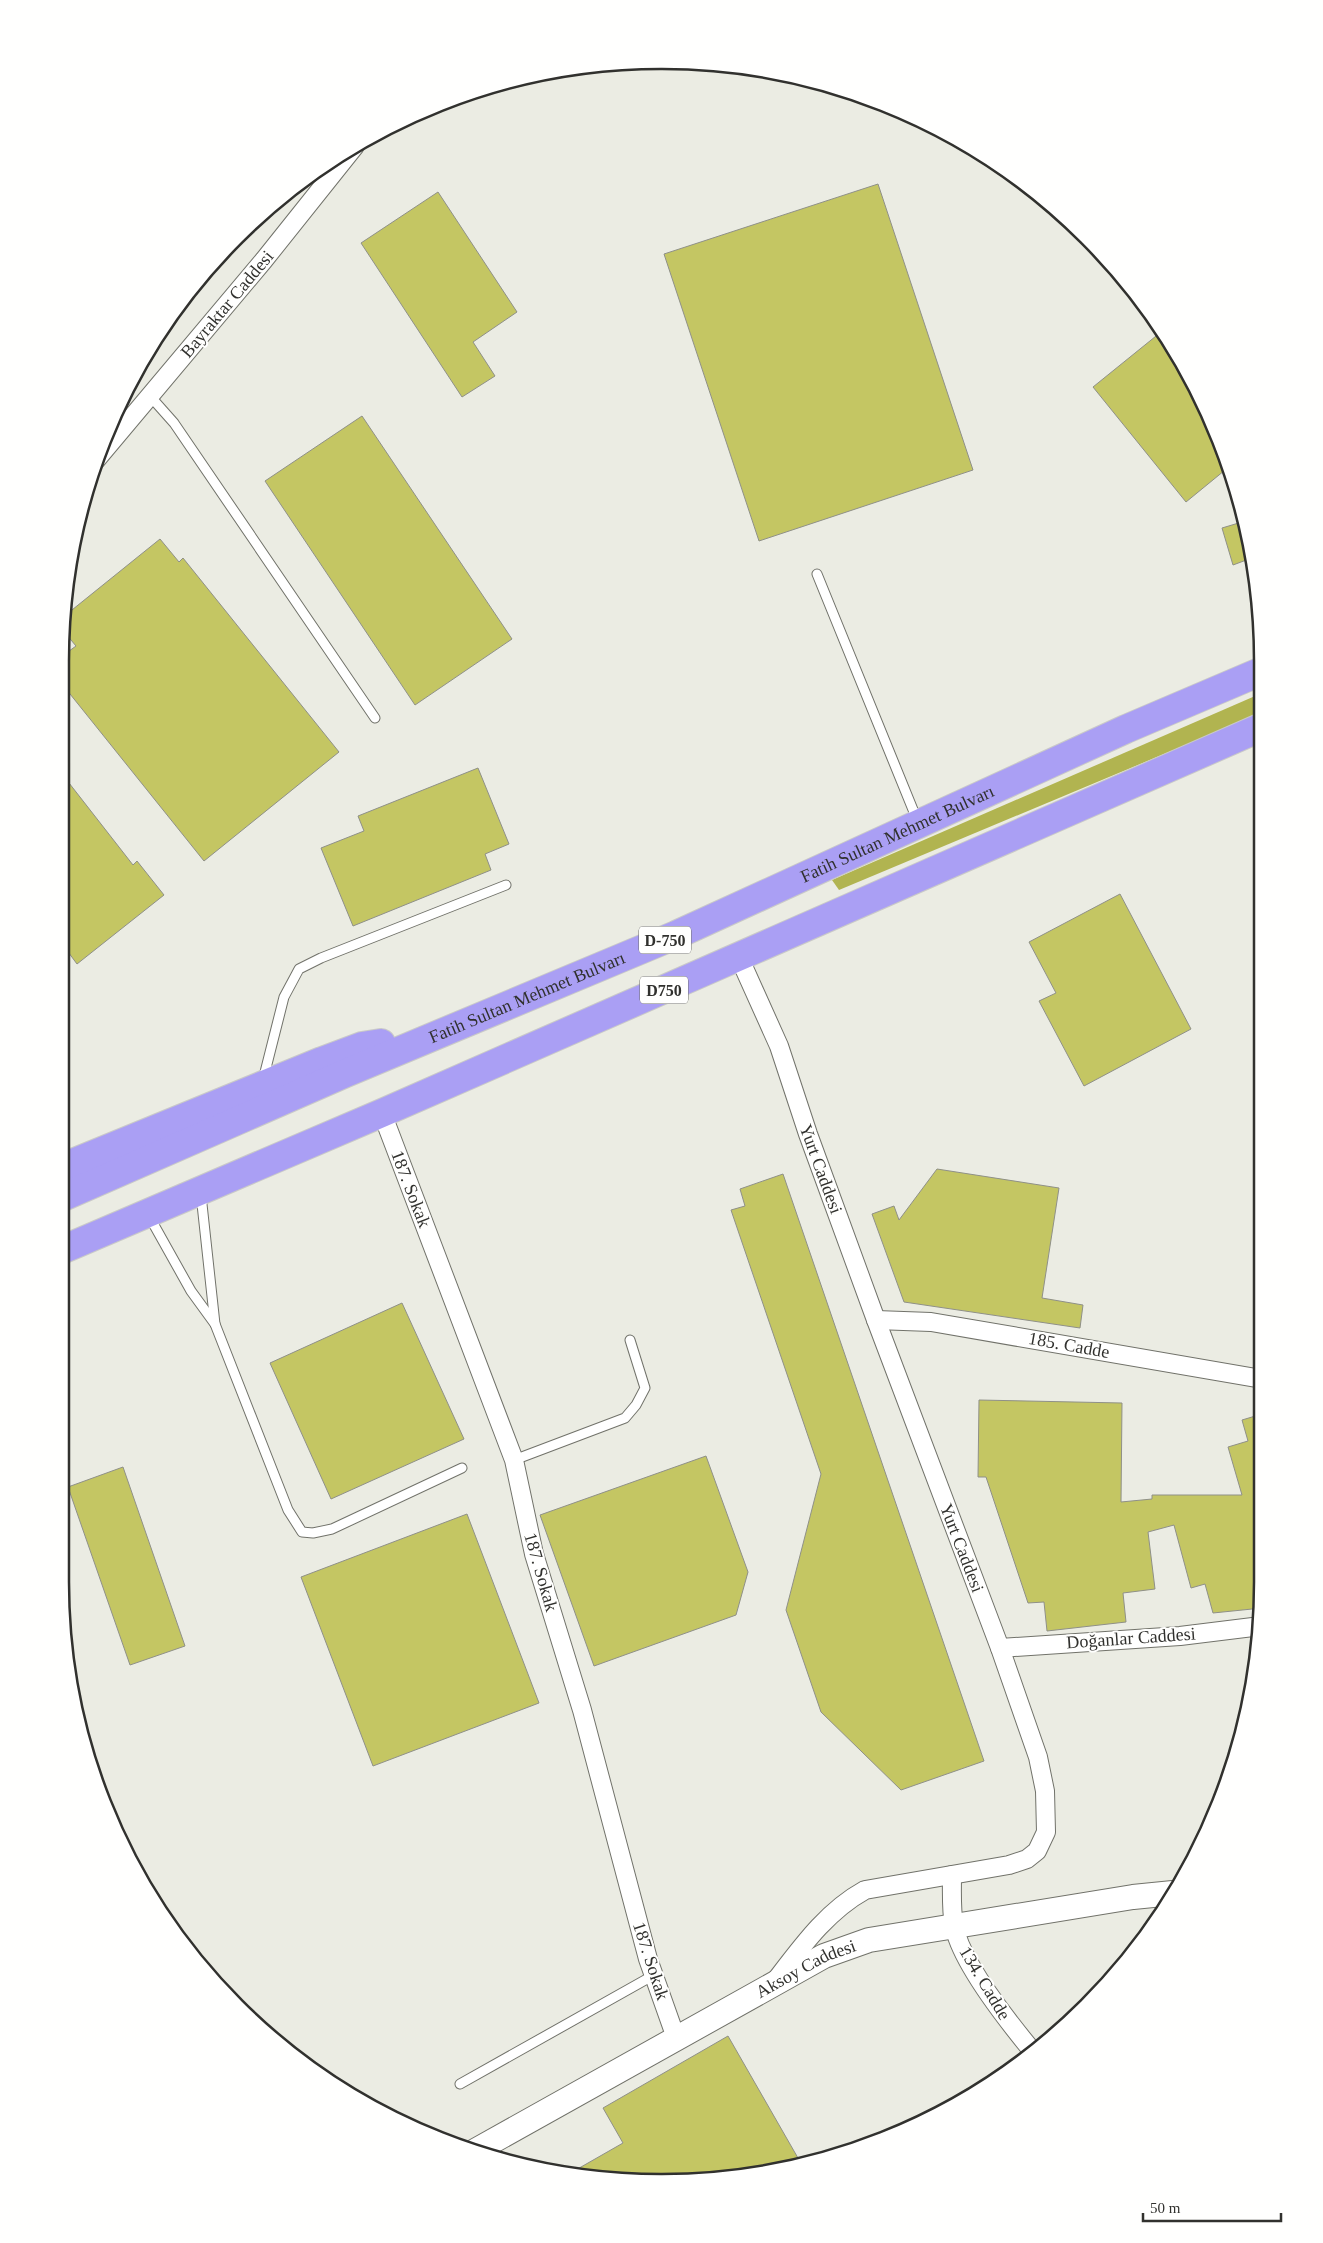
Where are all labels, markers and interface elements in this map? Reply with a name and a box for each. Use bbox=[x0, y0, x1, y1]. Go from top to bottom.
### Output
street label: Bayraktar Caddesi bbox=[176, 246, 278, 362]
street label: Fatih Sultan Mehmet Bulvarı bbox=[797, 781, 997, 887]
road number: D-750 bbox=[639, 926, 691, 954]
street label: Fatih Sultan Mehmet Bulvarı bbox=[426, 948, 628, 1047]
road number: D750 bbox=[640, 976, 688, 1004]
street label: Yurt Caddesi bbox=[796, 1122, 846, 1216]
street label: 187. Sokak bbox=[387, 1148, 435, 1230]
street label: 185. Cadde bbox=[1027, 1328, 1111, 1362]
street label: Yurt Caddesi bbox=[936, 1501, 988, 1595]
street label: 187. Sokak bbox=[520, 1530, 562, 1614]
street label: Doğanlar Caddesi bbox=[1066, 1624, 1196, 1652]
street label: 187. Sokak bbox=[629, 1919, 673, 2003]
street label: Aksoy Caddesi bbox=[752, 1936, 858, 2002]
street label: 134. Cadde bbox=[955, 1943, 1015, 2023]
scale bar bbox=[1143, 2190, 1280, 2222]
text: 50 m bbox=[1150, 2200, 1181, 2216]

